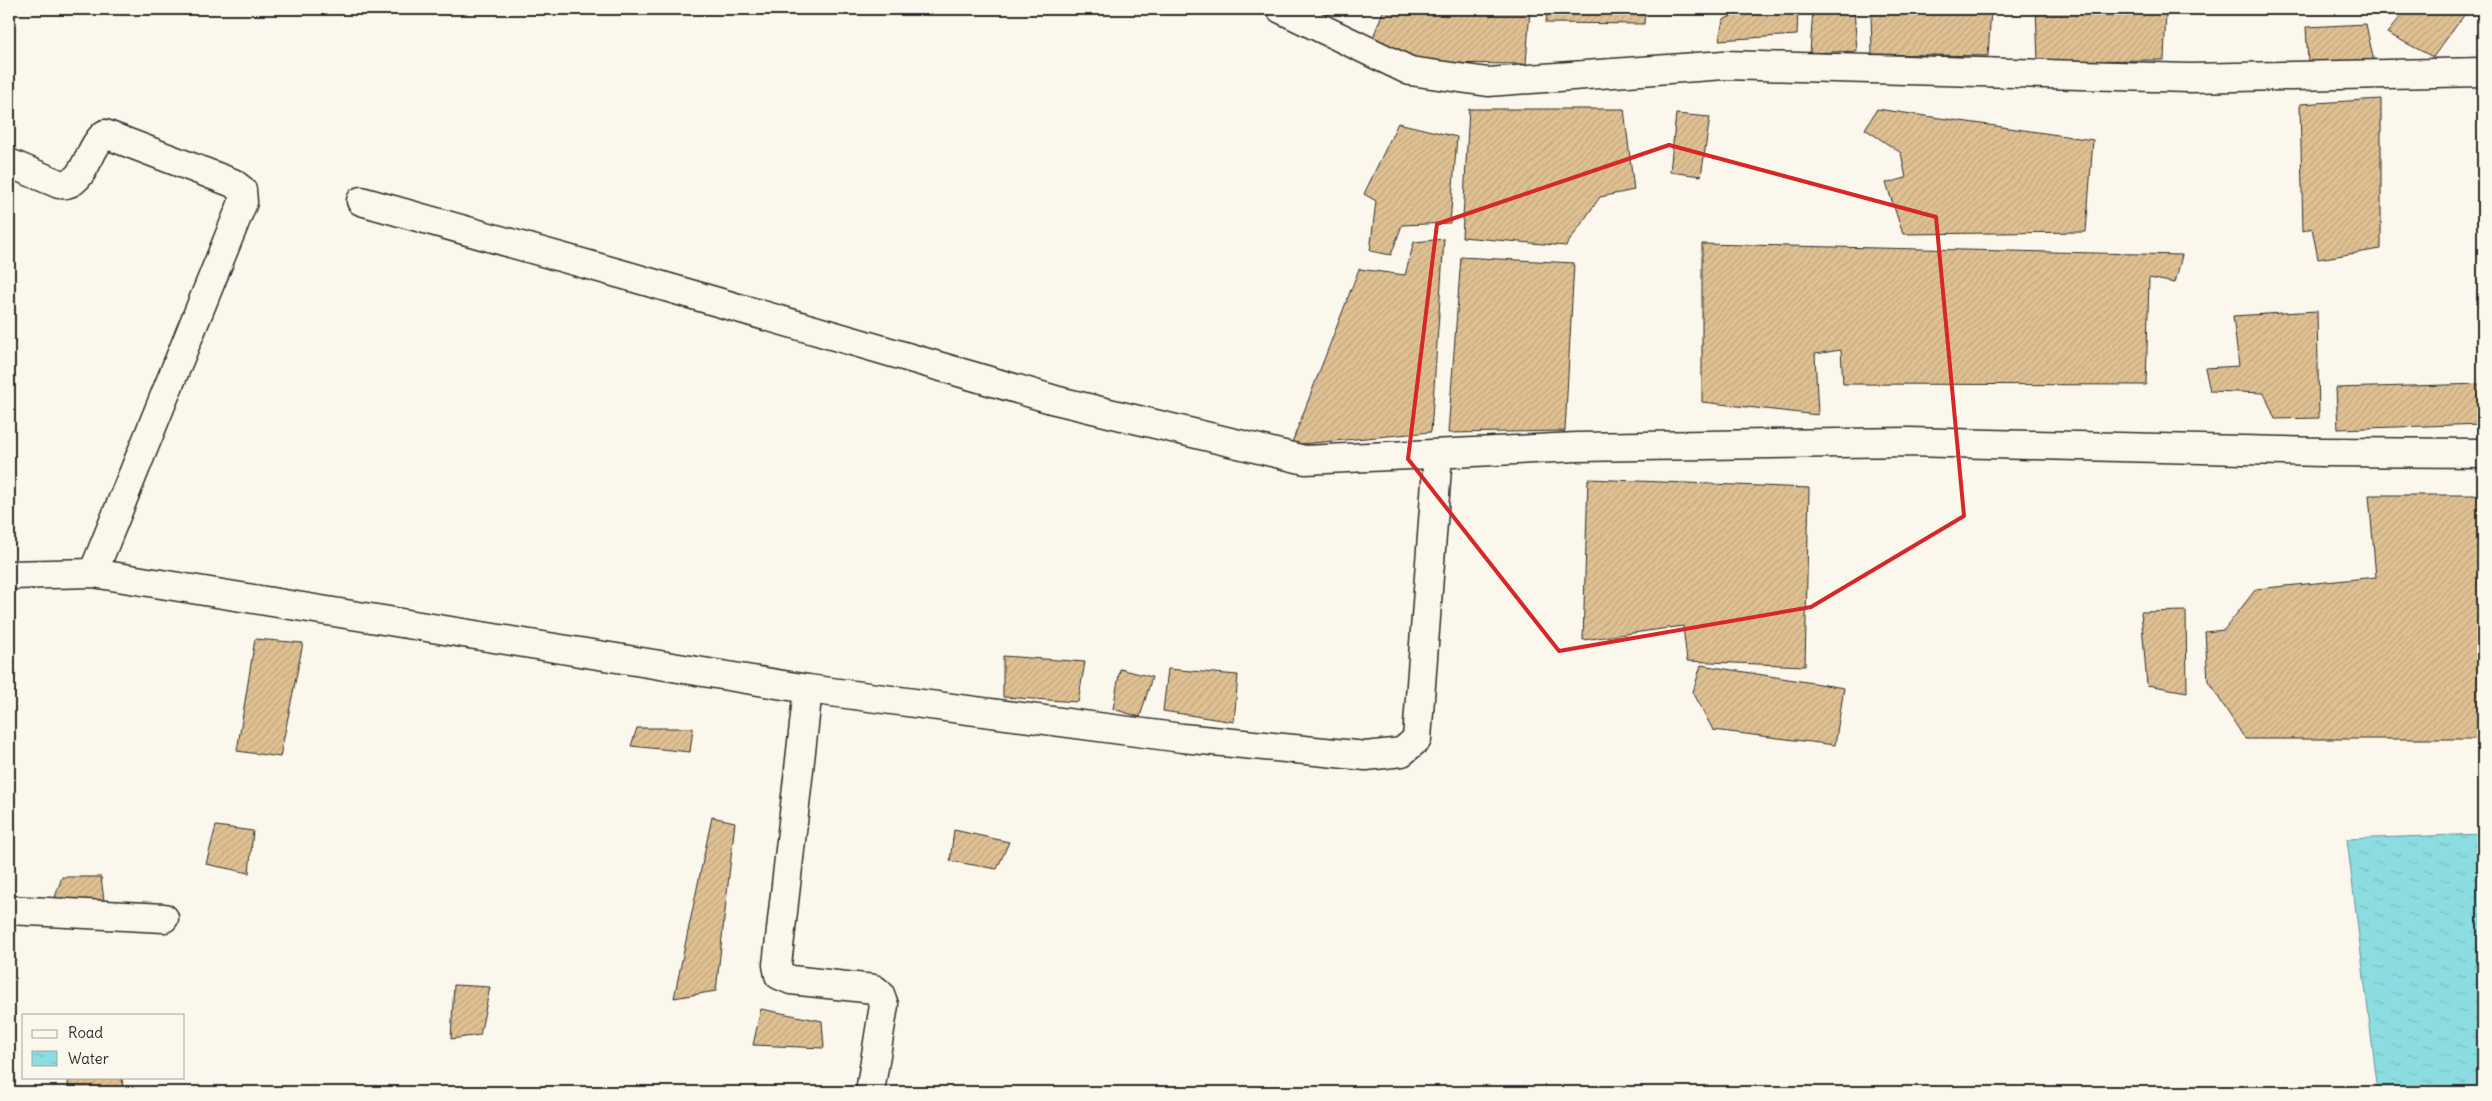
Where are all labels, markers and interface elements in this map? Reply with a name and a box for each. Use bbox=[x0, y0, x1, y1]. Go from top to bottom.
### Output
legend bbox=[22, 1014, 185, 1078]
text: Road bbox=[68, 1023, 103, 1042]
text: Water bbox=[68, 1049, 109, 1068]

